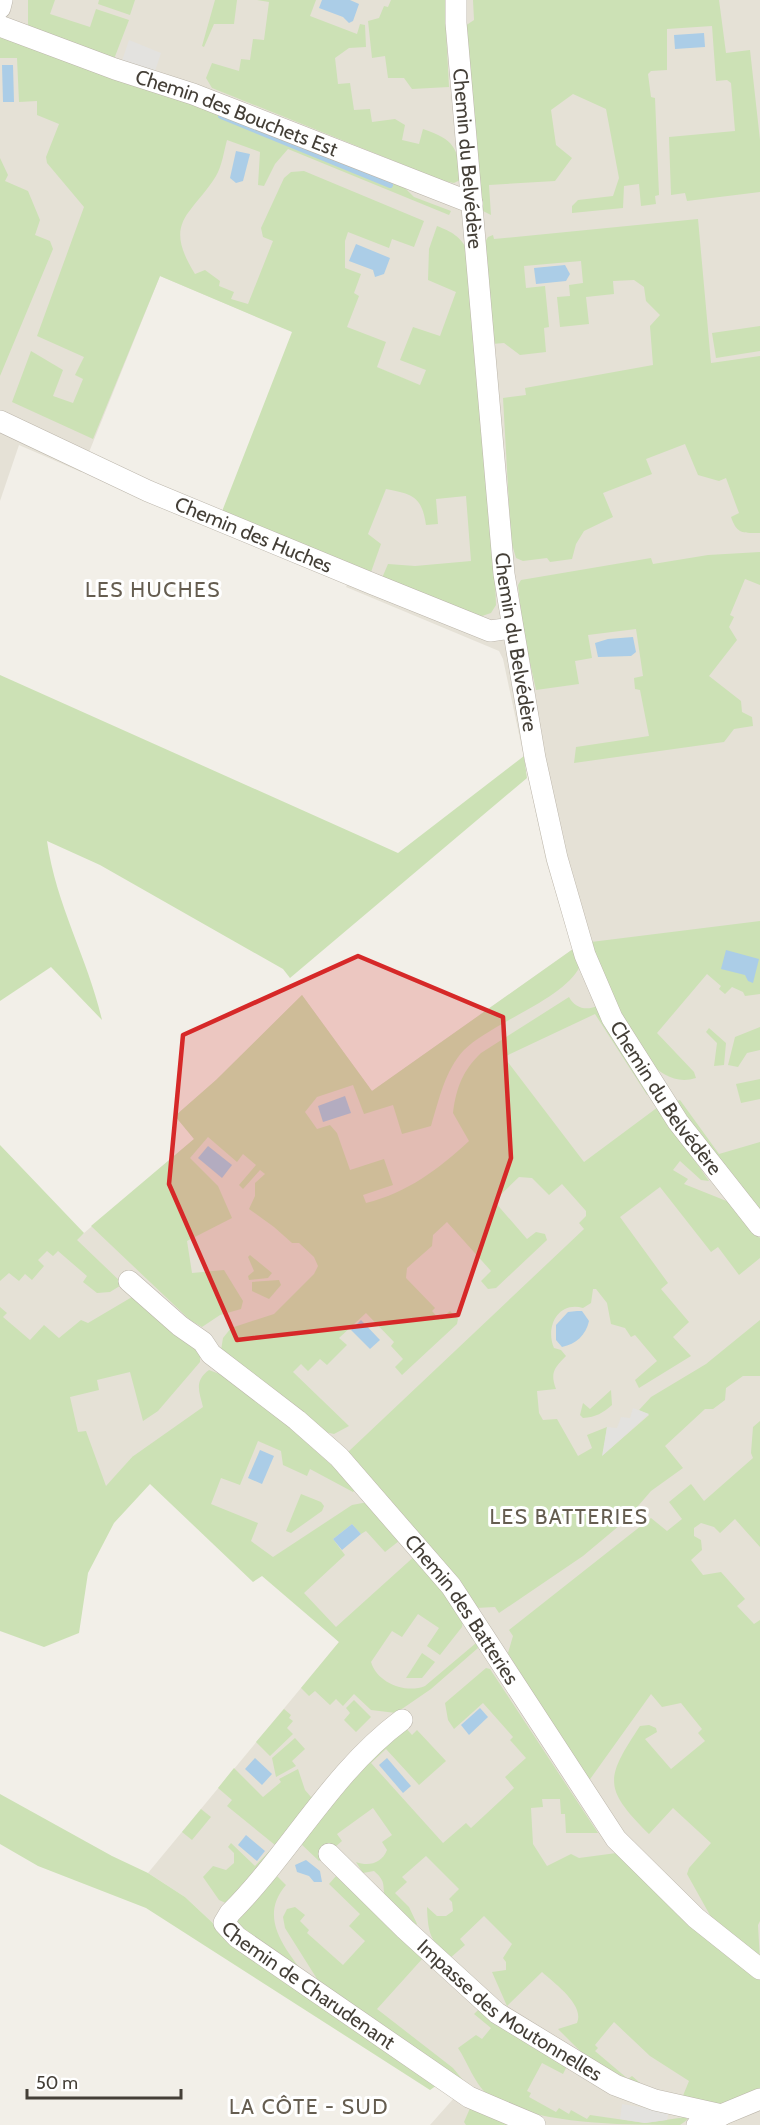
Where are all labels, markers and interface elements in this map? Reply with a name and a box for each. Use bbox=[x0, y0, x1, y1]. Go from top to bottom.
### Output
street label: Chemin des Bouchets Est bbox=[132, 64, 341, 161]
street label: Chemin du Belvédère bbox=[448, 67, 488, 250]
street label: Chemin des Huches bbox=[171, 491, 336, 578]
street label: Chemin du Belvédère bbox=[490, 551, 542, 733]
district label: LES HUCHES bbox=[85, 577, 221, 602]
street label: Chemin du Belvédère bbox=[605, 1016, 727, 1180]
district label: LES BATTERIES bbox=[490, 1504, 648, 1529]
street label: Chemin des Batteries bbox=[400, 1530, 524, 1689]
street label: Chemin de Charudenant bbox=[217, 1916, 400, 2054]
street label: Impasse des Moutonnelles bbox=[412, 1934, 606, 2086]
scale bar bbox=[27, 2062, 182, 2100]
text: 50 m bbox=[36, 2072, 78, 2094]
district label: LA CÔTE - SUD bbox=[229, 2094, 389, 2119]

